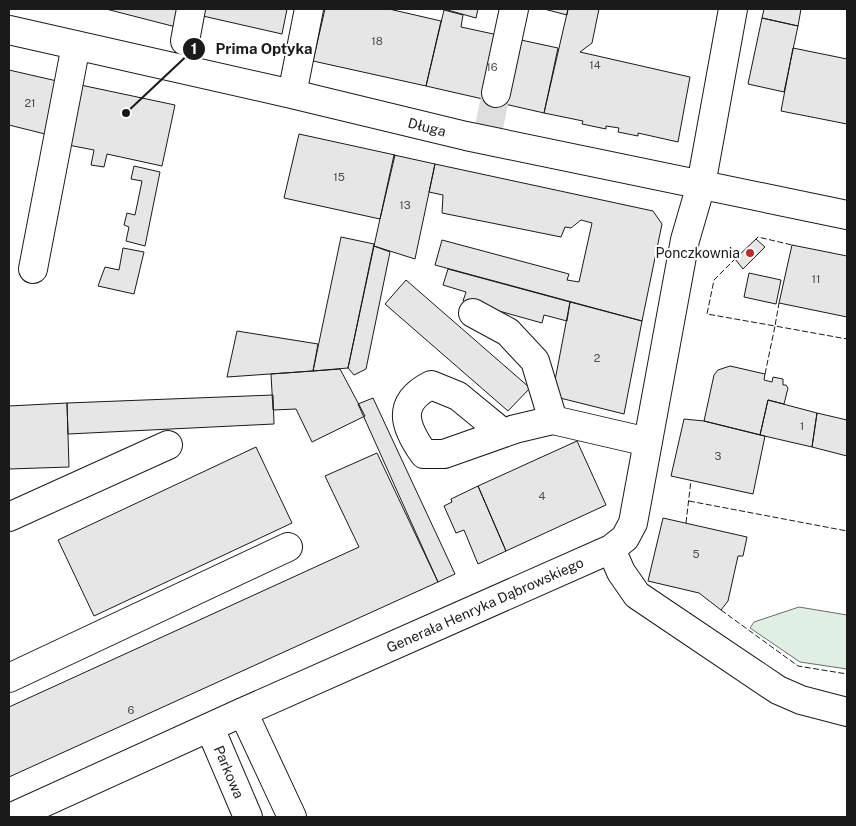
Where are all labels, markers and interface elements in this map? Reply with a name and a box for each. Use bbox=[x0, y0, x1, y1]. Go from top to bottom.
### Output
callout: Prima Optyka bbox=[181, 34, 323, 64]
house number: 18 bbox=[371, 35, 383, 47]
text: 1 bbox=[191, 40, 197, 57]
text: Prima Optyka bbox=[216, 40, 312, 57]
house number: 14 bbox=[589, 59, 601, 71]
house number: 16 bbox=[486, 61, 498, 73]
house number: 21 bbox=[24, 97, 36, 109]
street label: Długa bbox=[406, 115, 448, 139]
house number: 15 bbox=[333, 171, 345, 183]
house number: 13 bbox=[399, 199, 411, 211]
place label: Ponczkownia bbox=[655, 245, 740, 261]
marker: Ponczkownia bbox=[744, 247, 756, 259]
house number: 11 bbox=[812, 273, 820, 285]
house number: 2 bbox=[594, 352, 601, 364]
house number: 1 bbox=[800, 420, 804, 432]
house number: 3 bbox=[715, 450, 722, 462]
house number: 4 bbox=[539, 490, 546, 502]
house number: 5 bbox=[692, 548, 700, 560]
street label: Generała Henryka Dąbrowskiego bbox=[384, 554, 586, 656]
house number: 6 bbox=[128, 704, 135, 716]
street label: Parkowa bbox=[211, 743, 247, 801]

